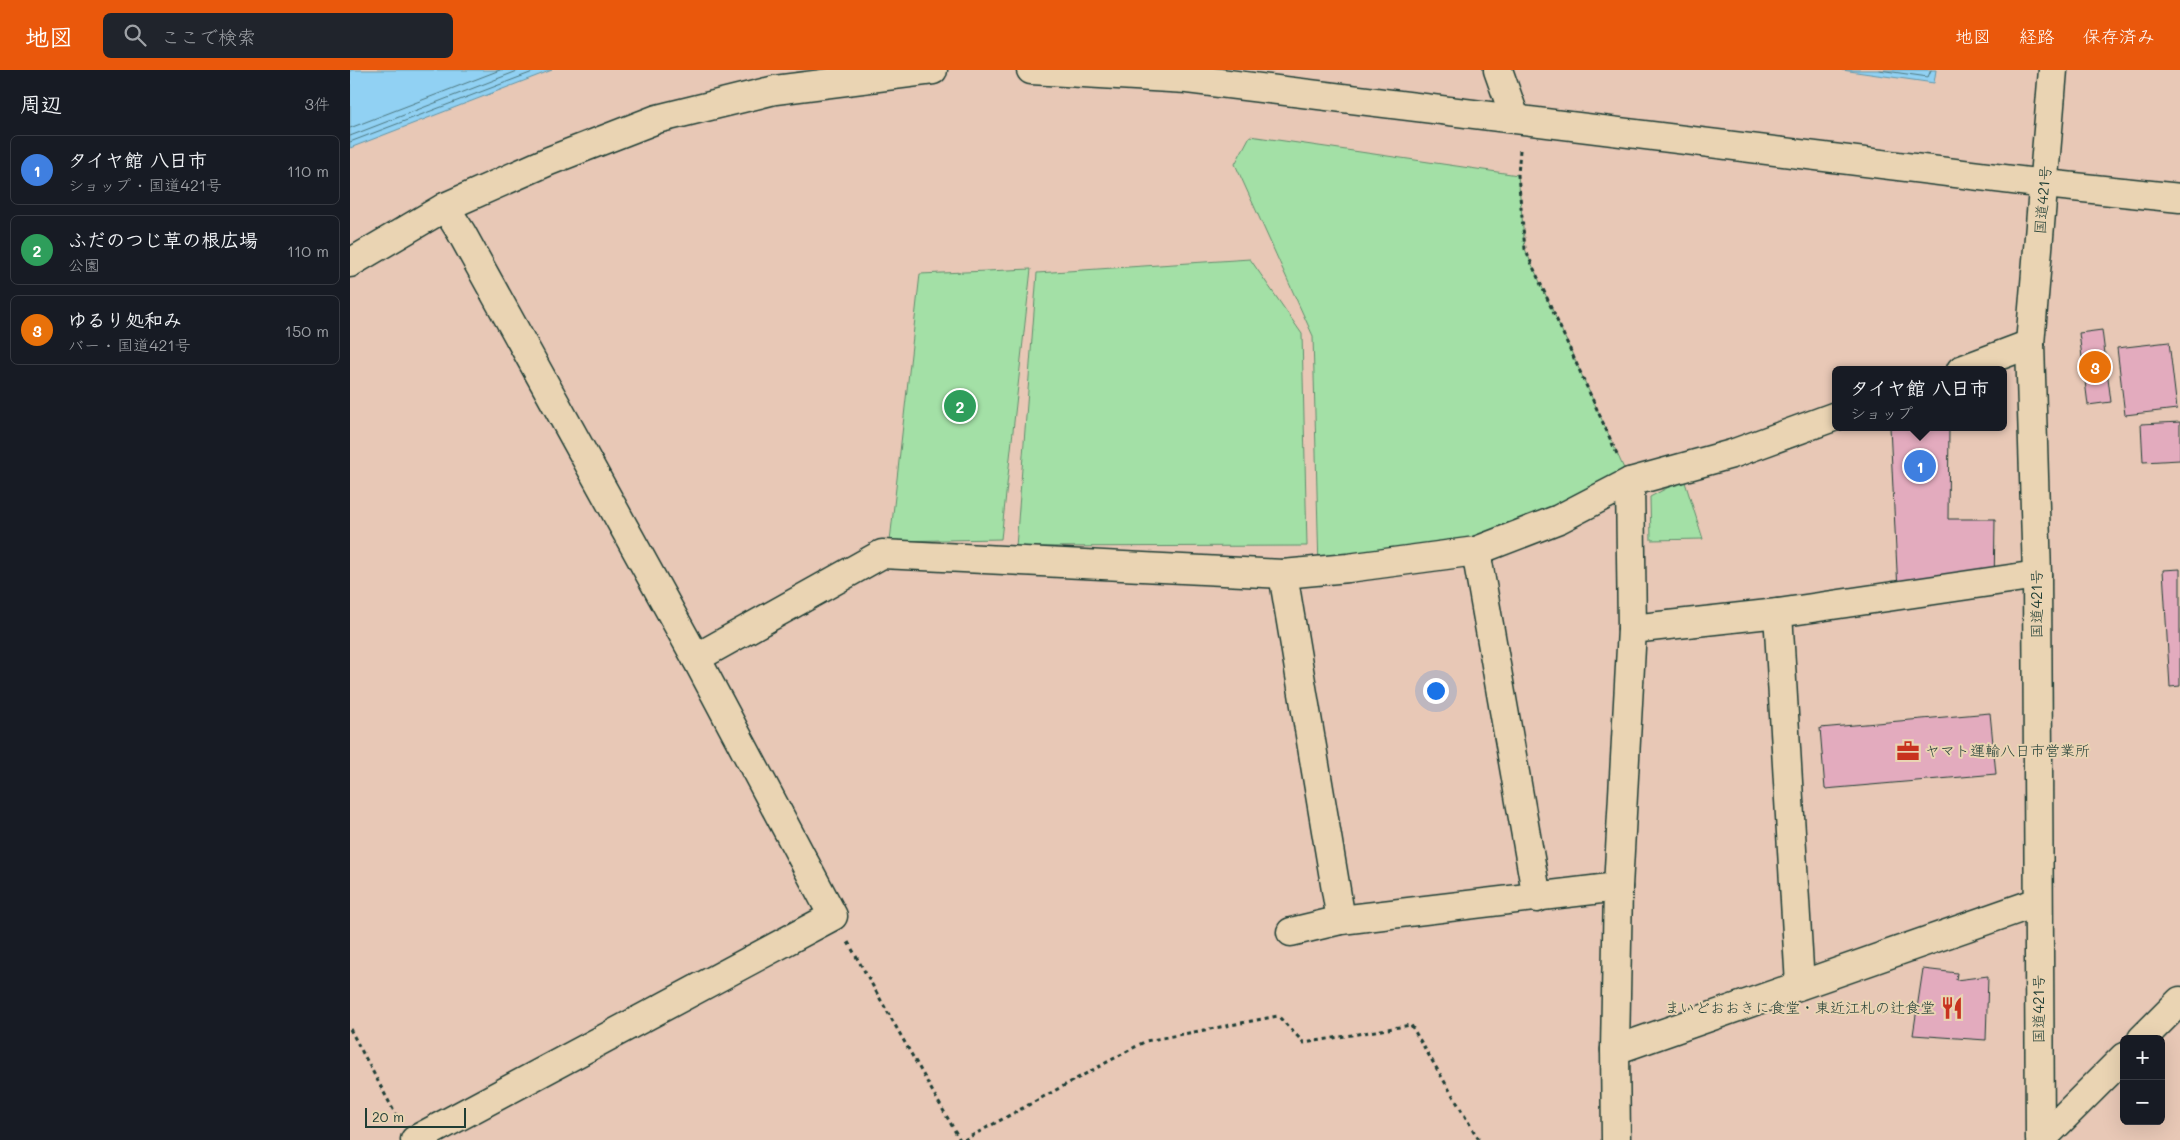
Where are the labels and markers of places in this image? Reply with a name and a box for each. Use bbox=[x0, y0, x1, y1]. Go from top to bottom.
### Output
pin: 3 bbox=[2079, 348, 2111, 386]
pin: 2 bbox=[944, 387, 976, 425]
pin: 1 bbox=[1904, 447, 1936, 485]
office icon: ヤマト運輸八日市営業所 bbox=[1895, 738, 1921, 764]
place label: ヤマト運輸八日市営業所 bbox=[1925, 740, 2090, 760]
restaurant icon: まいどおおきに食堂・東近江札の辻食堂 bbox=[1939, 995, 1965, 1021]
place label: まいどおおきに食堂・東近江札の辻食堂 bbox=[1665, 997, 1935, 1017]

